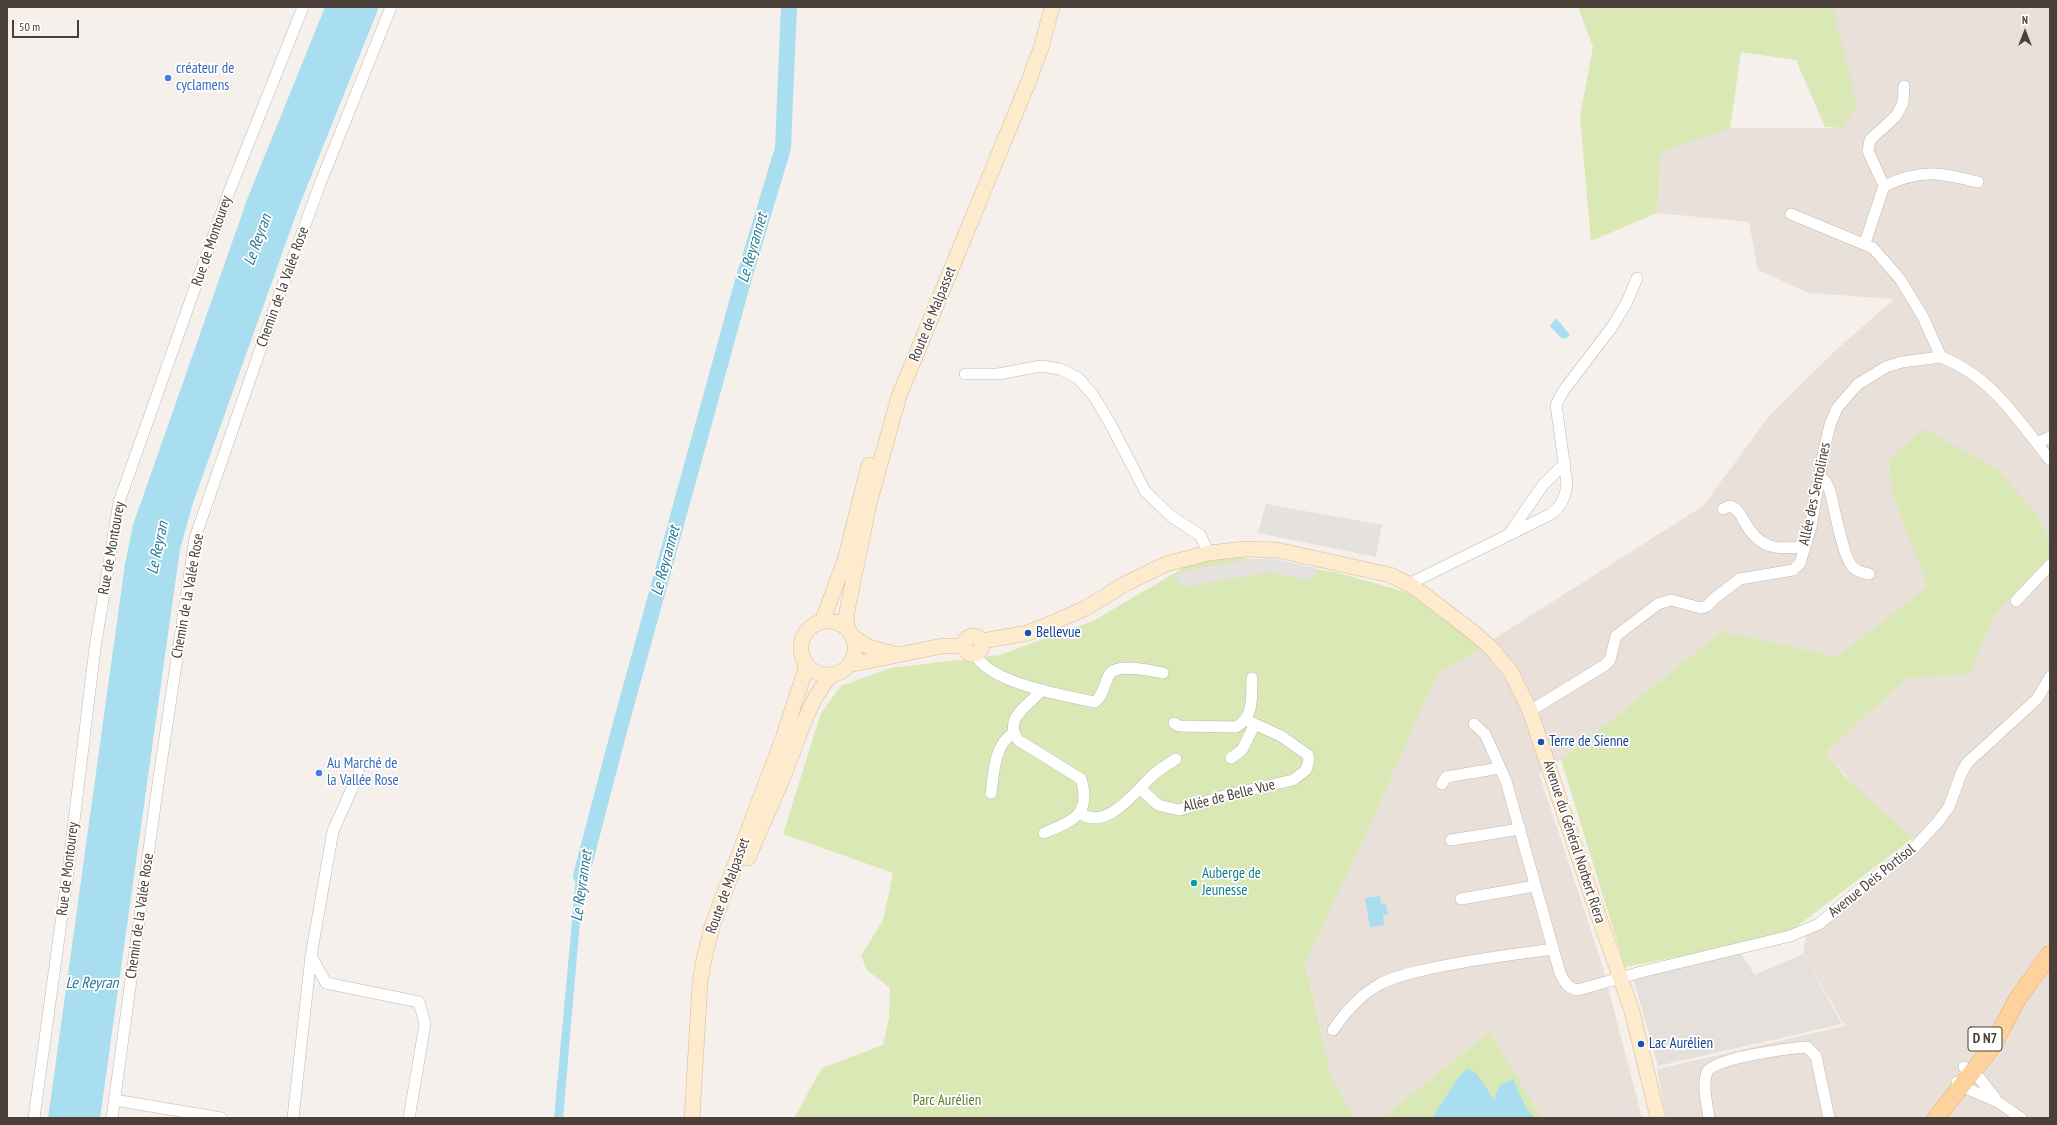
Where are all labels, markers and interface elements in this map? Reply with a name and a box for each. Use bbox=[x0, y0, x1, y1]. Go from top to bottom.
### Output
scale bar bbox=[14, 12, 81, 38]
north arrow bbox=[2005, 12, 2045, 52]
text: N bbox=[2022, 13, 2028, 27]
text: 50 m bbox=[19, 19, 40, 34]
place label: créateur de cyclamens bbox=[176, 60, 234, 95]
marker: créateur de cyclamens bbox=[163, 73, 173, 83]
street label: Rue de Montourey bbox=[188, 194, 236, 288]
water label: Le Reyrannet bbox=[734, 211, 772, 285]
water label: Le Reyran bbox=[240, 212, 276, 268]
street label: Chemin de la Valée Rose bbox=[253, 224, 313, 350]
street label: Route de Malpasset bbox=[906, 264, 960, 364]
street label: Allée des Sentolines bbox=[1795, 441, 1835, 547]
street label: Rue de Montourey bbox=[95, 500, 129, 596]
water label: Le Reyran bbox=[143, 520, 173, 576]
water label: Le Reyrannet bbox=[648, 524, 684, 598]
street label: Chemin de la Valée Rose bbox=[168, 532, 208, 660]
place label: Bellevue bbox=[1036, 624, 1081, 642]
marker: Bellevue bbox=[1023, 628, 1033, 638]
place label: Terre de Sienne bbox=[1549, 733, 1629, 751]
marker: Terre de Sienne bbox=[1536, 737, 1546, 747]
place label: Au Marché de la Vallée Rose bbox=[327, 755, 399, 790]
street label: Avenue du Général Norbert Riera bbox=[1539, 758, 1609, 926]
marker: Au Marché de la Vallée Rose bbox=[314, 768, 324, 778]
street label: Allée de Belle Vue bbox=[1181, 776, 1277, 816]
street label: Rue de Montourey bbox=[53, 821, 83, 917]
street label: Route de Malpasset bbox=[702, 836, 754, 936]
street label: Avenue Deis Portisol bbox=[1825, 841, 1919, 921]
water label: Le Reyrannet bbox=[568, 849, 596, 923]
street label: Chemin de la Valée Rose bbox=[122, 852, 158, 980]
place label: Auberge de Jeunesse bbox=[1202, 865, 1261, 900]
marker: Auberge de Jeunesse bbox=[1189, 878, 1199, 888]
water label: Le Reyran bbox=[65, 973, 119, 993]
road number: D N7 bbox=[1968, 1027, 2002, 1051]
place label: Lac Aurélien bbox=[1649, 1035, 1713, 1053]
marker: Lac Aurélien bbox=[1636, 1039, 1646, 1049]
park label: Parc Aurélien bbox=[913, 1092, 981, 1110]

